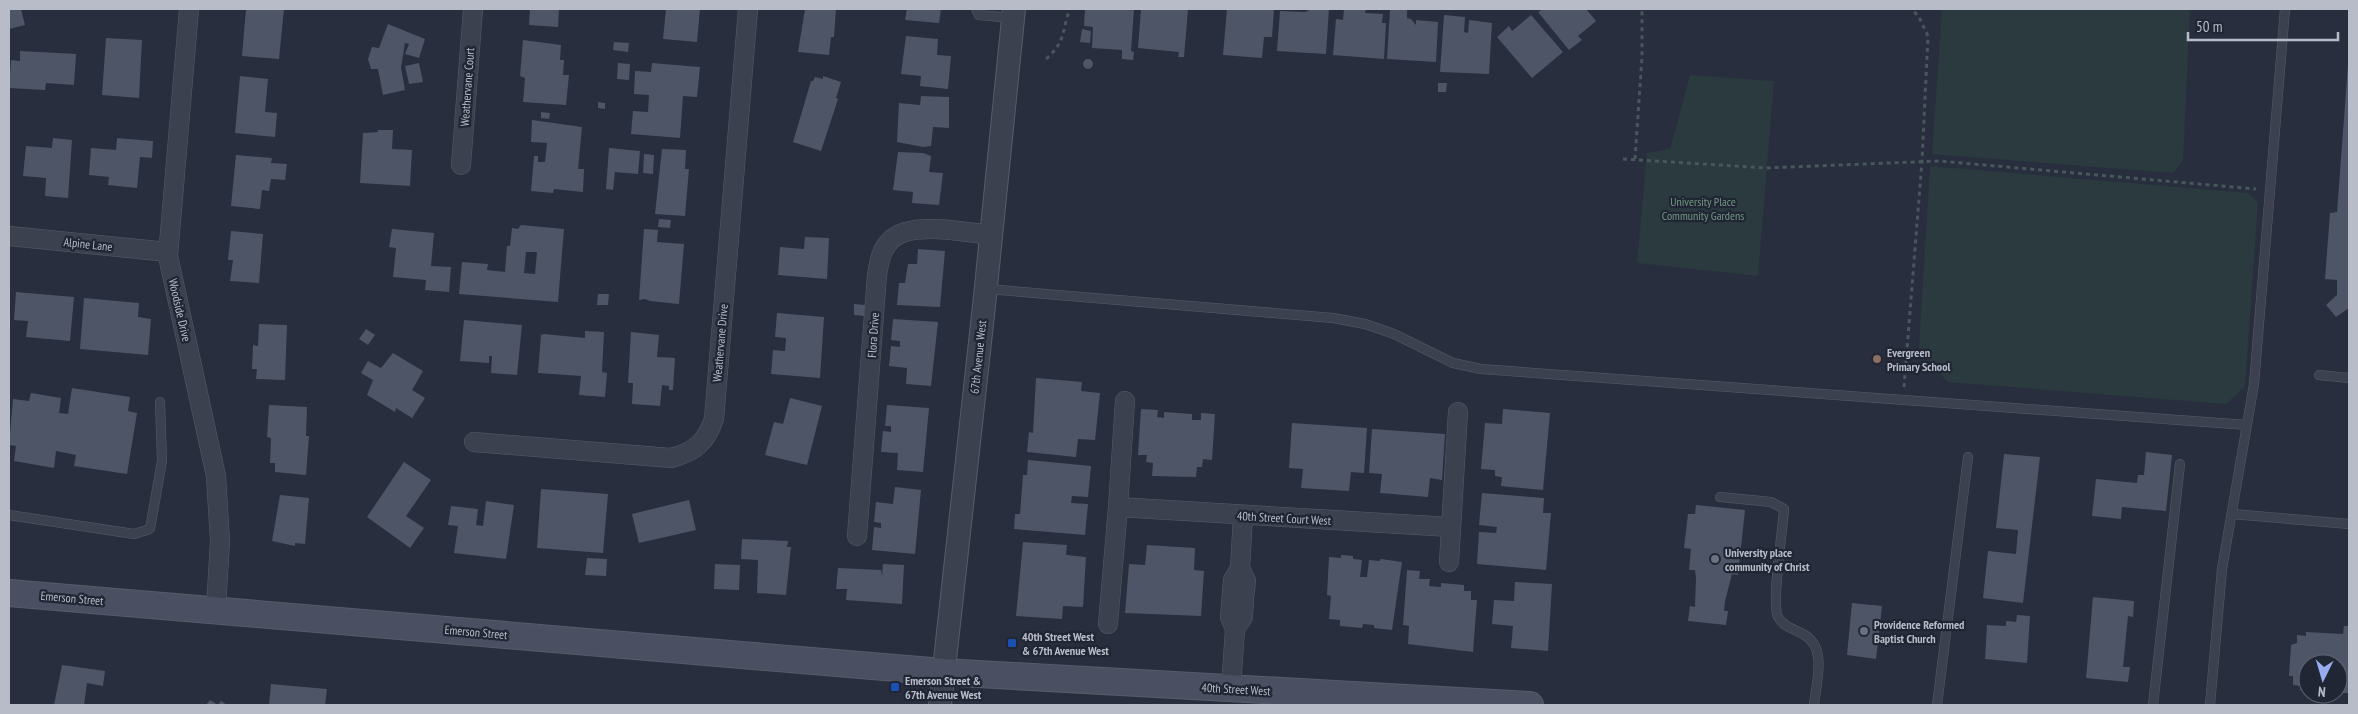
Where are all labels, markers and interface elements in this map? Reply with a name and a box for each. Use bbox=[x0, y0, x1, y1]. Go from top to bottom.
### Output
scale bar bbox=[2188, 10, 2338, 42]
text: 50 m bbox=[2196, 17, 2222, 36]
street label: Weathervane Court bbox=[457, 46, 477, 127]
park label: University Place Community Gardens bbox=[1662, 194, 1744, 223]
street label: Alpine Lane bbox=[63, 234, 113, 254]
street label: Woodside Drive bbox=[165, 277, 195, 343]
street label: Weathervane Drive bbox=[709, 303, 731, 383]
street label: Flora Drive bbox=[864, 312, 882, 358]
street label: 67th Avenue West bbox=[967, 319, 989, 395]
place label: Evergreen Primary School bbox=[1887, 345, 1951, 374]
marker: Evergreen Primary School bbox=[1871, 353, 1883, 365]
street label: 40th Street Court West bbox=[1237, 508, 1332, 528]
place label: University place community of Christ bbox=[1725, 545, 1810, 574]
marker: University place community of Christ bbox=[1709, 553, 1721, 565]
street label: Emerson Street bbox=[40, 588, 105, 608]
place label: Providence Reformed Baptist Church bbox=[1874, 617, 1964, 646]
street label: Emerson Street bbox=[444, 622, 509, 642]
marker: Providence Reformed Baptist Church bbox=[1858, 625, 1870, 637]
place label: 40th Street West & 67th Avenue West bbox=[1022, 629, 1109, 658]
marker: 40th Street West & 67th Avenue West bbox=[1006, 637, 1018, 649]
north arrow bbox=[2298, 654, 2348, 704]
place label: Emerson Street & 67th Avenue West bbox=[905, 673, 982, 702]
street label: 40th Street West bbox=[1201, 680, 1272, 698]
marker: Emerson Street & 67th Avenue West bbox=[889, 681, 901, 693]
text: N bbox=[2317, 683, 2326, 701]

